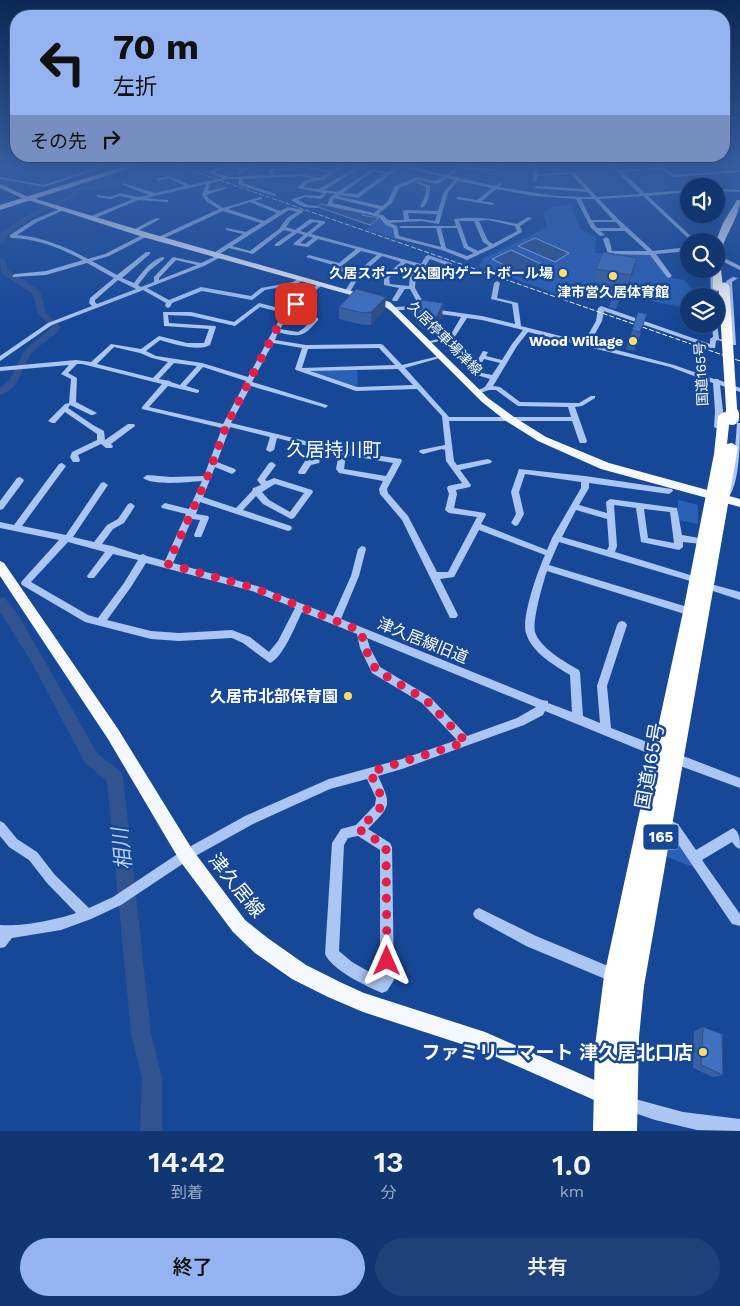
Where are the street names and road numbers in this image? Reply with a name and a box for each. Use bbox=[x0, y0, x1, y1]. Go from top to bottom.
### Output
street label: 久居停車場津線 bbox=[405, 298, 485, 378]
street label: 国道165号 bbox=[691, 342, 711, 406]
street label: 津久居線旧道 bbox=[375, 614, 471, 667]
street label: 国道165号 bbox=[631, 721, 668, 811]
road number: 165 bbox=[644, 824, 678, 850]
street label: 津久居線 bbox=[204, 849, 269, 922]

